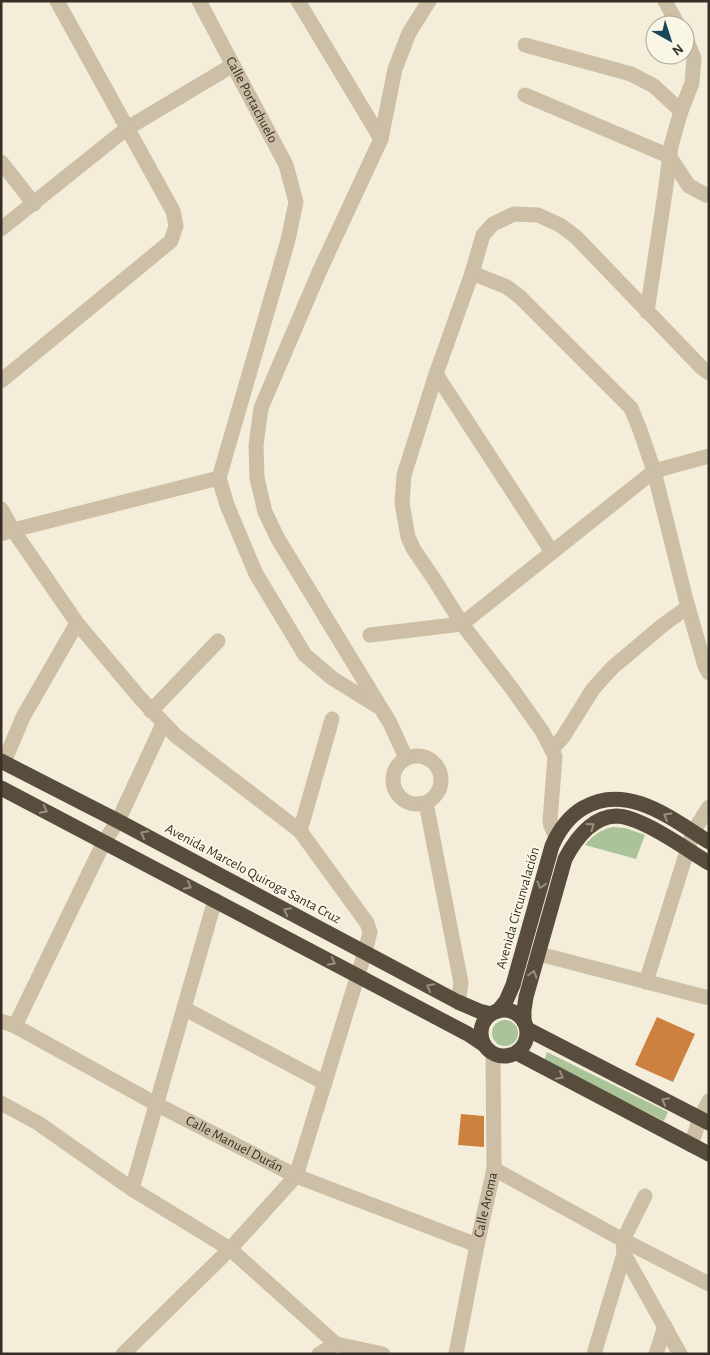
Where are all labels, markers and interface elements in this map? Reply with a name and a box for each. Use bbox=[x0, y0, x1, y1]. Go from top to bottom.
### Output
north arrow bbox=[645, 15, 695, 65]
text: N bbox=[669, 41, 686, 58]
street label: Calle Portachuelo bbox=[223, 55, 280, 145]
one-way arrow bbox=[39, 804, 48, 814]
one-way arrow bbox=[664, 813, 673, 823]
street label: Avenida Marcelo Quiroga Santa Cruz bbox=[163, 822, 343, 926]
one-way arrow bbox=[585, 823, 595, 832]
one-way arrow bbox=[140, 830, 149, 840]
street label: Avenida Circunvalación bbox=[494, 846, 542, 970]
one-way arrow bbox=[183, 880, 192, 890]
one-way arrow bbox=[536, 880, 546, 889]
one-way arrow bbox=[283, 907, 292, 917]
one-way arrow bbox=[326, 956, 335, 966]
one-way arrow bbox=[527, 971, 537, 979]
one-way arrow bbox=[427, 983, 436, 993]
one-way arrow bbox=[554, 1070, 563, 1080]
one-way arrow bbox=[662, 1097, 671, 1107]
street label: Calle Manuel Durán bbox=[183, 1113, 285, 1175]
street label: Calle Aroma bbox=[472, 1171, 500, 1239]

